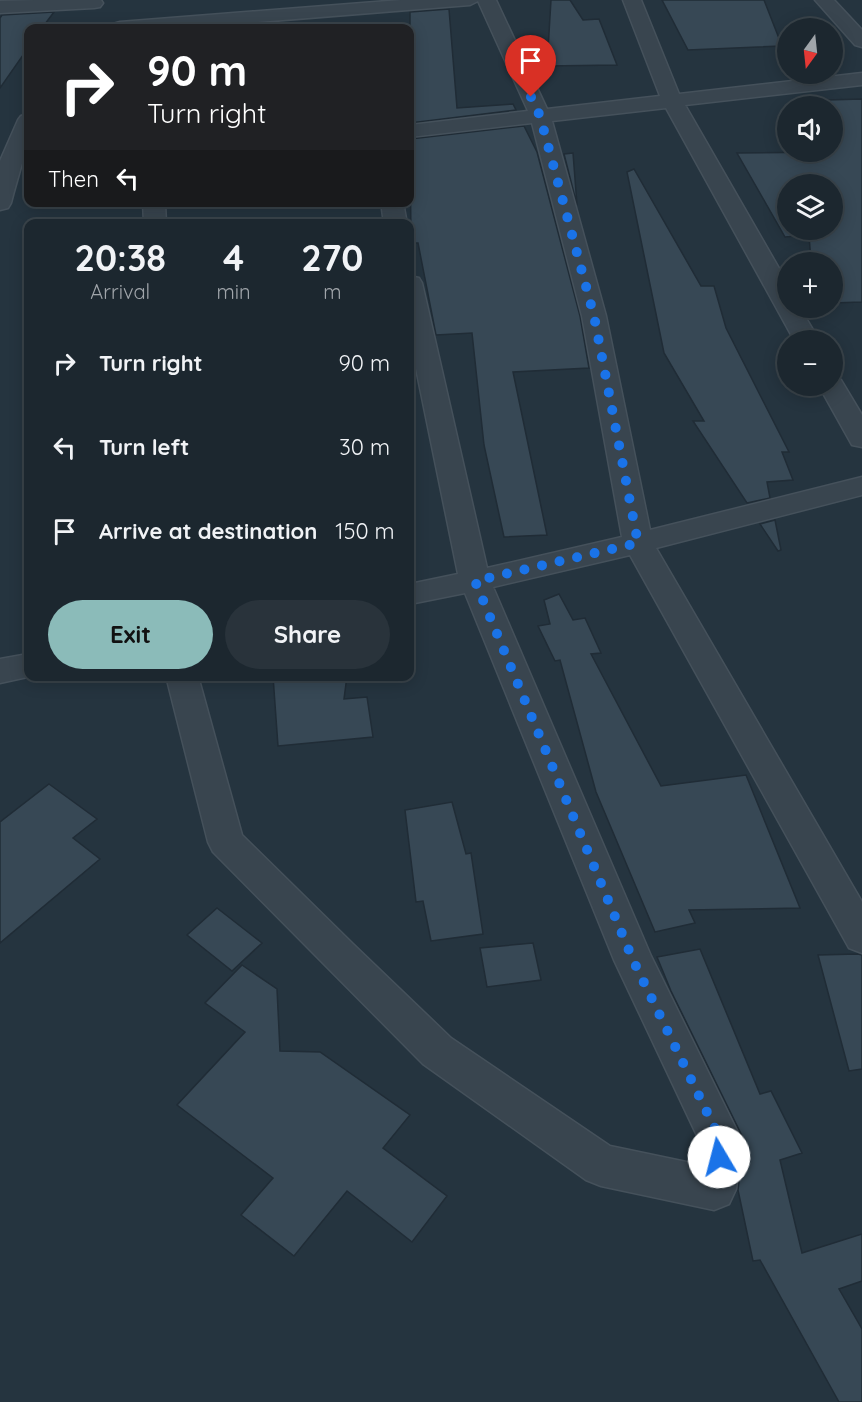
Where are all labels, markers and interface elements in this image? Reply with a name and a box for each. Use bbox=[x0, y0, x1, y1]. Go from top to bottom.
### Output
north arrow bbox=[777, 18, 843, 84]
map controls bbox=[777, 18, 843, 396]
pin bbox=[505, 35, 556, 97]
text: 90 m bbox=[147, 44, 247, 97]
icon: arrive bbox=[514, 44, 547, 77]
icon: right bbox=[48, 48, 126, 126]
text: Turn right bbox=[147, 96, 266, 130]
button: sound bbox=[777, 96, 843, 162]
icon: left bbox=[111, 162, 144, 195]
text: Then bbox=[48, 165, 99, 193]
button: layers bbox=[777, 174, 843, 240]
text: 20:38 bbox=[75, 235, 166, 280]
text: 4 bbox=[223, 235, 244, 280]
text: 270 bbox=[301, 235, 363, 280]
button: + bbox=[777, 252, 843, 318]
text: Arrival bbox=[90, 279, 150, 304]
text: min bbox=[217, 279, 251, 304]
text: m bbox=[323, 279, 341, 304]
button: − bbox=[777, 330, 843, 396]
icon: right bbox=[48, 347, 81, 380]
text: Turn right bbox=[99, 349, 203, 377]
text: 90 m bbox=[339, 349, 390, 377]
icon: left bbox=[48, 431, 81, 464]
text: Turn left bbox=[99, 433, 189, 461]
text: 30 m bbox=[339, 433, 390, 461]
icon: arrive bbox=[48, 515, 81, 548]
text: Arrive at destination bbox=[99, 517, 317, 545]
text: 150 m bbox=[335, 517, 395, 545]
button: Exit bbox=[48, 600, 213, 669]
button: Share bbox=[225, 600, 390, 669]
position arrow bbox=[687, 1125, 751, 1189]

